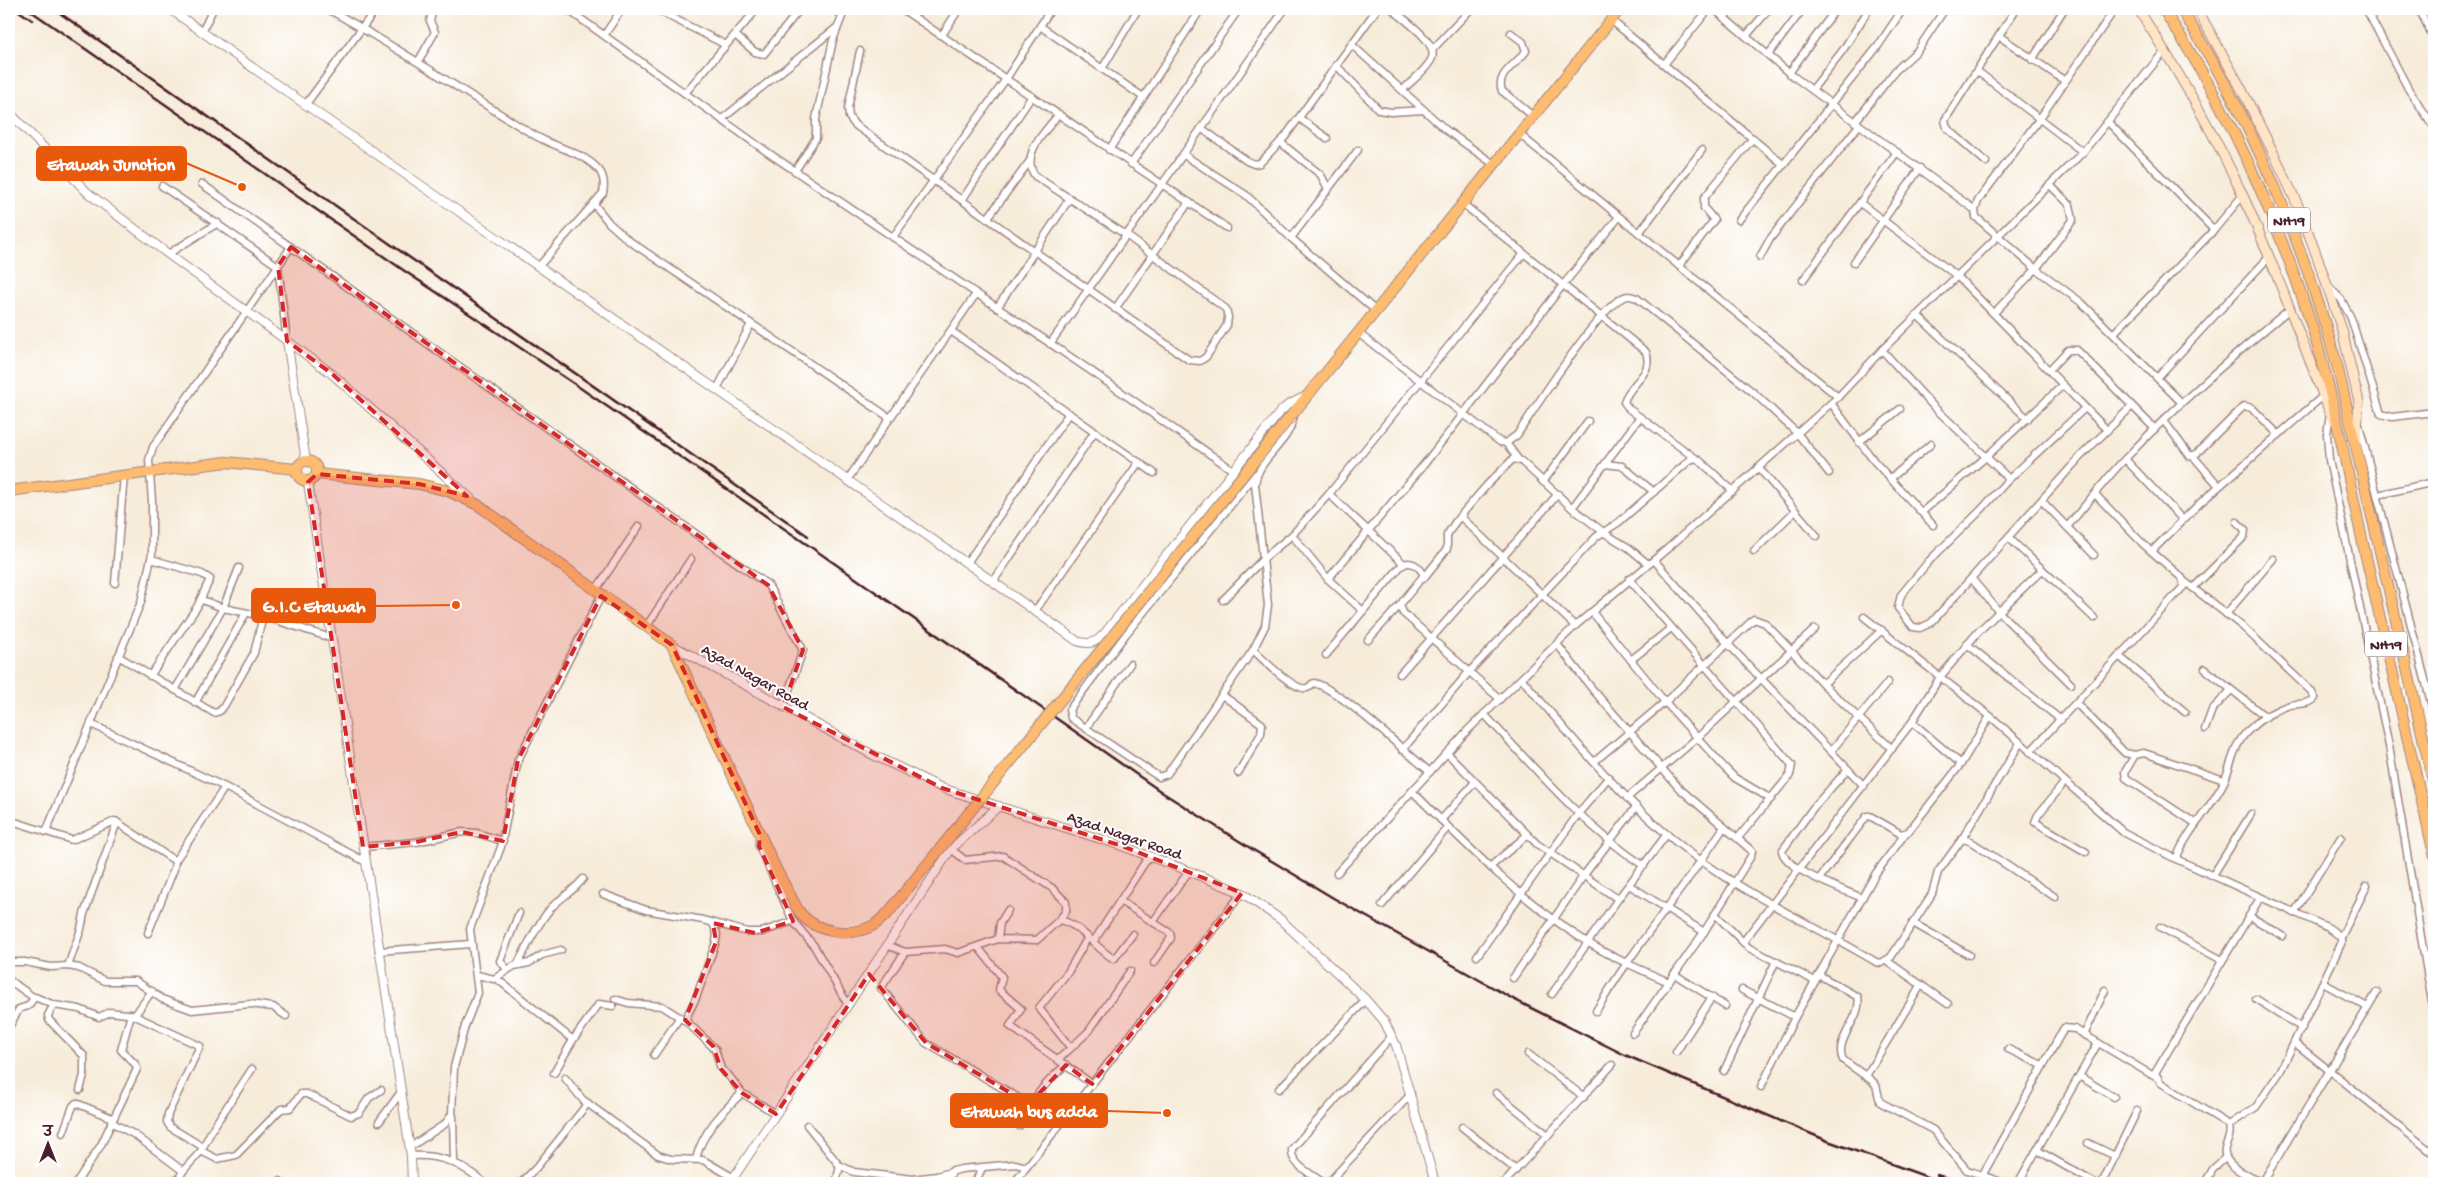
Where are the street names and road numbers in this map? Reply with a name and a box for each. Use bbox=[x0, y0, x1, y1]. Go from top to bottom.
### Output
road number: NH19 bbox=[2268, 208, 2310, 232]
road number: NH19 bbox=[2365, 632, 2407, 656]
street label: Azad Nagar Road bbox=[697, 642, 813, 717]
street label: Azad Nagar Road bbox=[1064, 809, 1185, 866]

